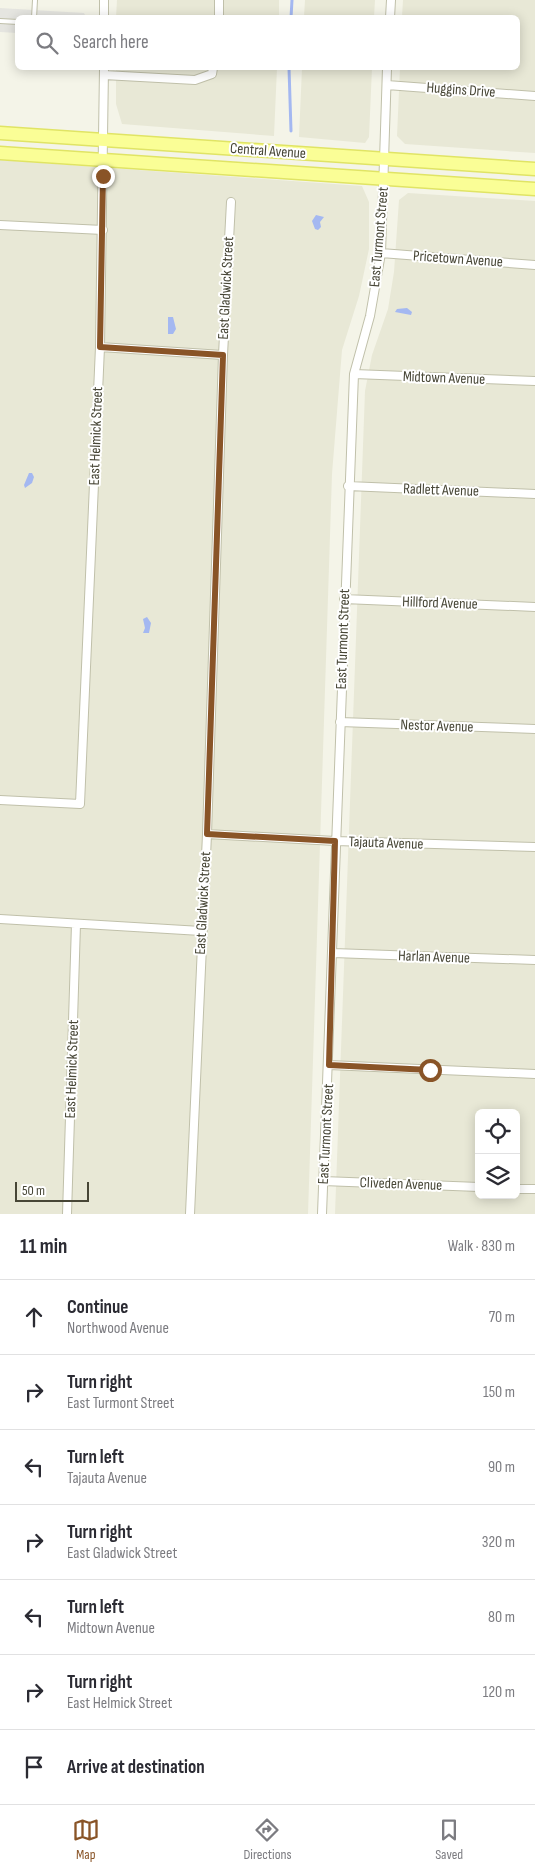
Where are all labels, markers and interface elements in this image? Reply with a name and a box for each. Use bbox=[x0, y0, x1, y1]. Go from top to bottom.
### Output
search box bbox=[15, 15, 520, 70]
icon: search bbox=[33, 29, 61, 57]
text: Search here bbox=[73, 31, 149, 54]
street label: Huggins Drive bbox=[426, 78, 496, 102]
street label: Central Avenue bbox=[229, 139, 307, 163]
route end bbox=[92, 165, 115, 188]
street label: East Turmont Street bbox=[365, 186, 393, 288]
street label: East Gladwick Street bbox=[214, 235, 238, 340]
street label: Pricetown Avenue bbox=[413, 246, 503, 272]
street label: Midtown Avenue bbox=[402, 367, 486, 389]
street label: East Helmick Street bbox=[85, 386, 107, 486]
street label: Radlett Avenue bbox=[403, 479, 479, 501]
street label: East Turmont Street bbox=[332, 588, 354, 690]
street label: Hillford Avenue bbox=[402, 592, 478, 614]
street label: Nestor Avenue bbox=[400, 715, 474, 737]
street label: Tajauta Avenue bbox=[348, 832, 424, 854]
street label: East Gladwick Street bbox=[191, 850, 215, 955]
street label: Harlan Avenue bbox=[398, 946, 470, 968]
street label: East Helmick Street bbox=[61, 1019, 83, 1119]
route start bbox=[419, 1059, 442, 1082]
street label: East Turmont Street bbox=[314, 1083, 338, 1185]
map controls bbox=[475, 1109, 520, 1199]
button: locate bbox=[475, 1109, 520, 1154]
button: layers bbox=[475, 1154, 520, 1199]
street label: Cliveden Avenue bbox=[359, 1173, 443, 1195]
scale bar bbox=[15, 1179, 89, 1202]
text: 50 m bbox=[22, 1182, 45, 1199]
text: 11 min bbox=[20, 1234, 67, 1259]
text: Walk · 830 m bbox=[448, 1237, 515, 1256]
text: Continue bbox=[67, 1296, 128, 1319]
icon: ahead bbox=[20, 1303, 48, 1331]
text: 70 m bbox=[489, 1308, 515, 1327]
text: Northwood Avenue bbox=[67, 1319, 169, 1338]
text: Turn right bbox=[67, 1371, 132, 1394]
icon: right bbox=[20, 1378, 48, 1406]
text: 150 m bbox=[483, 1383, 515, 1402]
text: East Turmont Street bbox=[67, 1394, 174, 1413]
text: Turn left bbox=[67, 1446, 124, 1469]
icon: left bbox=[20, 1453, 48, 1481]
text: 90 m bbox=[488, 1458, 515, 1477]
text: Tajauta Avenue bbox=[67, 1469, 147, 1488]
text: Turn right bbox=[67, 1521, 132, 1544]
icon: right bbox=[20, 1528, 48, 1556]
text: 320 m bbox=[482, 1533, 515, 1552]
text: East Gladwick Street bbox=[67, 1544, 177, 1563]
text: Turn left bbox=[67, 1596, 124, 1619]
icon: left bbox=[20, 1603, 48, 1631]
text: 80 m bbox=[488, 1608, 515, 1627]
text: Midtown Avenue bbox=[67, 1619, 155, 1638]
text: Turn right bbox=[67, 1671, 132, 1694]
icon: right bbox=[20, 1678, 48, 1706]
text: 120 m bbox=[483, 1683, 515, 1702]
text: East Helmick Street bbox=[67, 1694, 172, 1713]
icon: arrive bbox=[20, 1753, 48, 1781]
text: Arrive at destination bbox=[67, 1756, 205, 1779]
tab: Map bbox=[72, 1816, 100, 1863]
tab: Directions bbox=[243, 1816, 292, 1863]
tab: Saved bbox=[435, 1816, 463, 1863]

